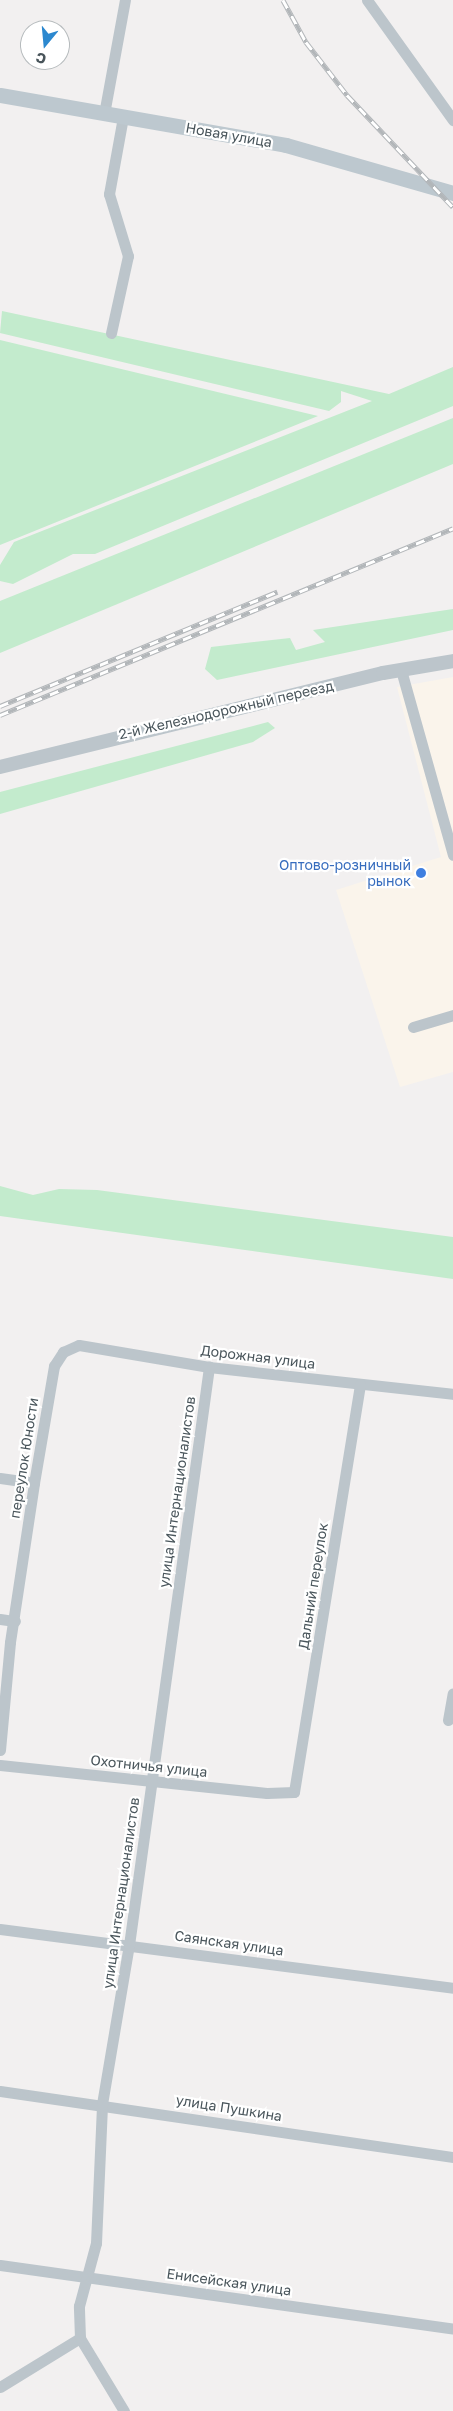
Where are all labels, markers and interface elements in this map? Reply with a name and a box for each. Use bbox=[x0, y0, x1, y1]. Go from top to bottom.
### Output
north arrow bbox=[20, 20, 70, 70]
text: С bbox=[34, 49, 48, 68]
street label: Новая улица bbox=[185, 119, 273, 151]
street label: 2-й Железнодорожный переезд bbox=[117, 677, 335, 743]
place label: Оптово-розничный рынок bbox=[279, 857, 411, 890]
marker: Оптово-розничный рынок bbox=[415, 867, 427, 879]
street label: Дорожная улица bbox=[200, 1342, 316, 1372]
street label: улица Интернационалистов bbox=[155, 1395, 199, 1589]
street label: переулок Юности bbox=[6, 1396, 42, 1520]
street label: Дальний переулок bbox=[295, 1521, 331, 1651]
street label: Охотничья улица bbox=[90, 1752, 208, 1780]
street label: улица Интернационалистов bbox=[99, 1796, 143, 1990]
street label: Саянская улица bbox=[173, 1927, 285, 1959]
street label: улица Пушкина bbox=[175, 2091, 283, 2125]
street label: Енисейская улица bbox=[166, 2265, 292, 2299]

